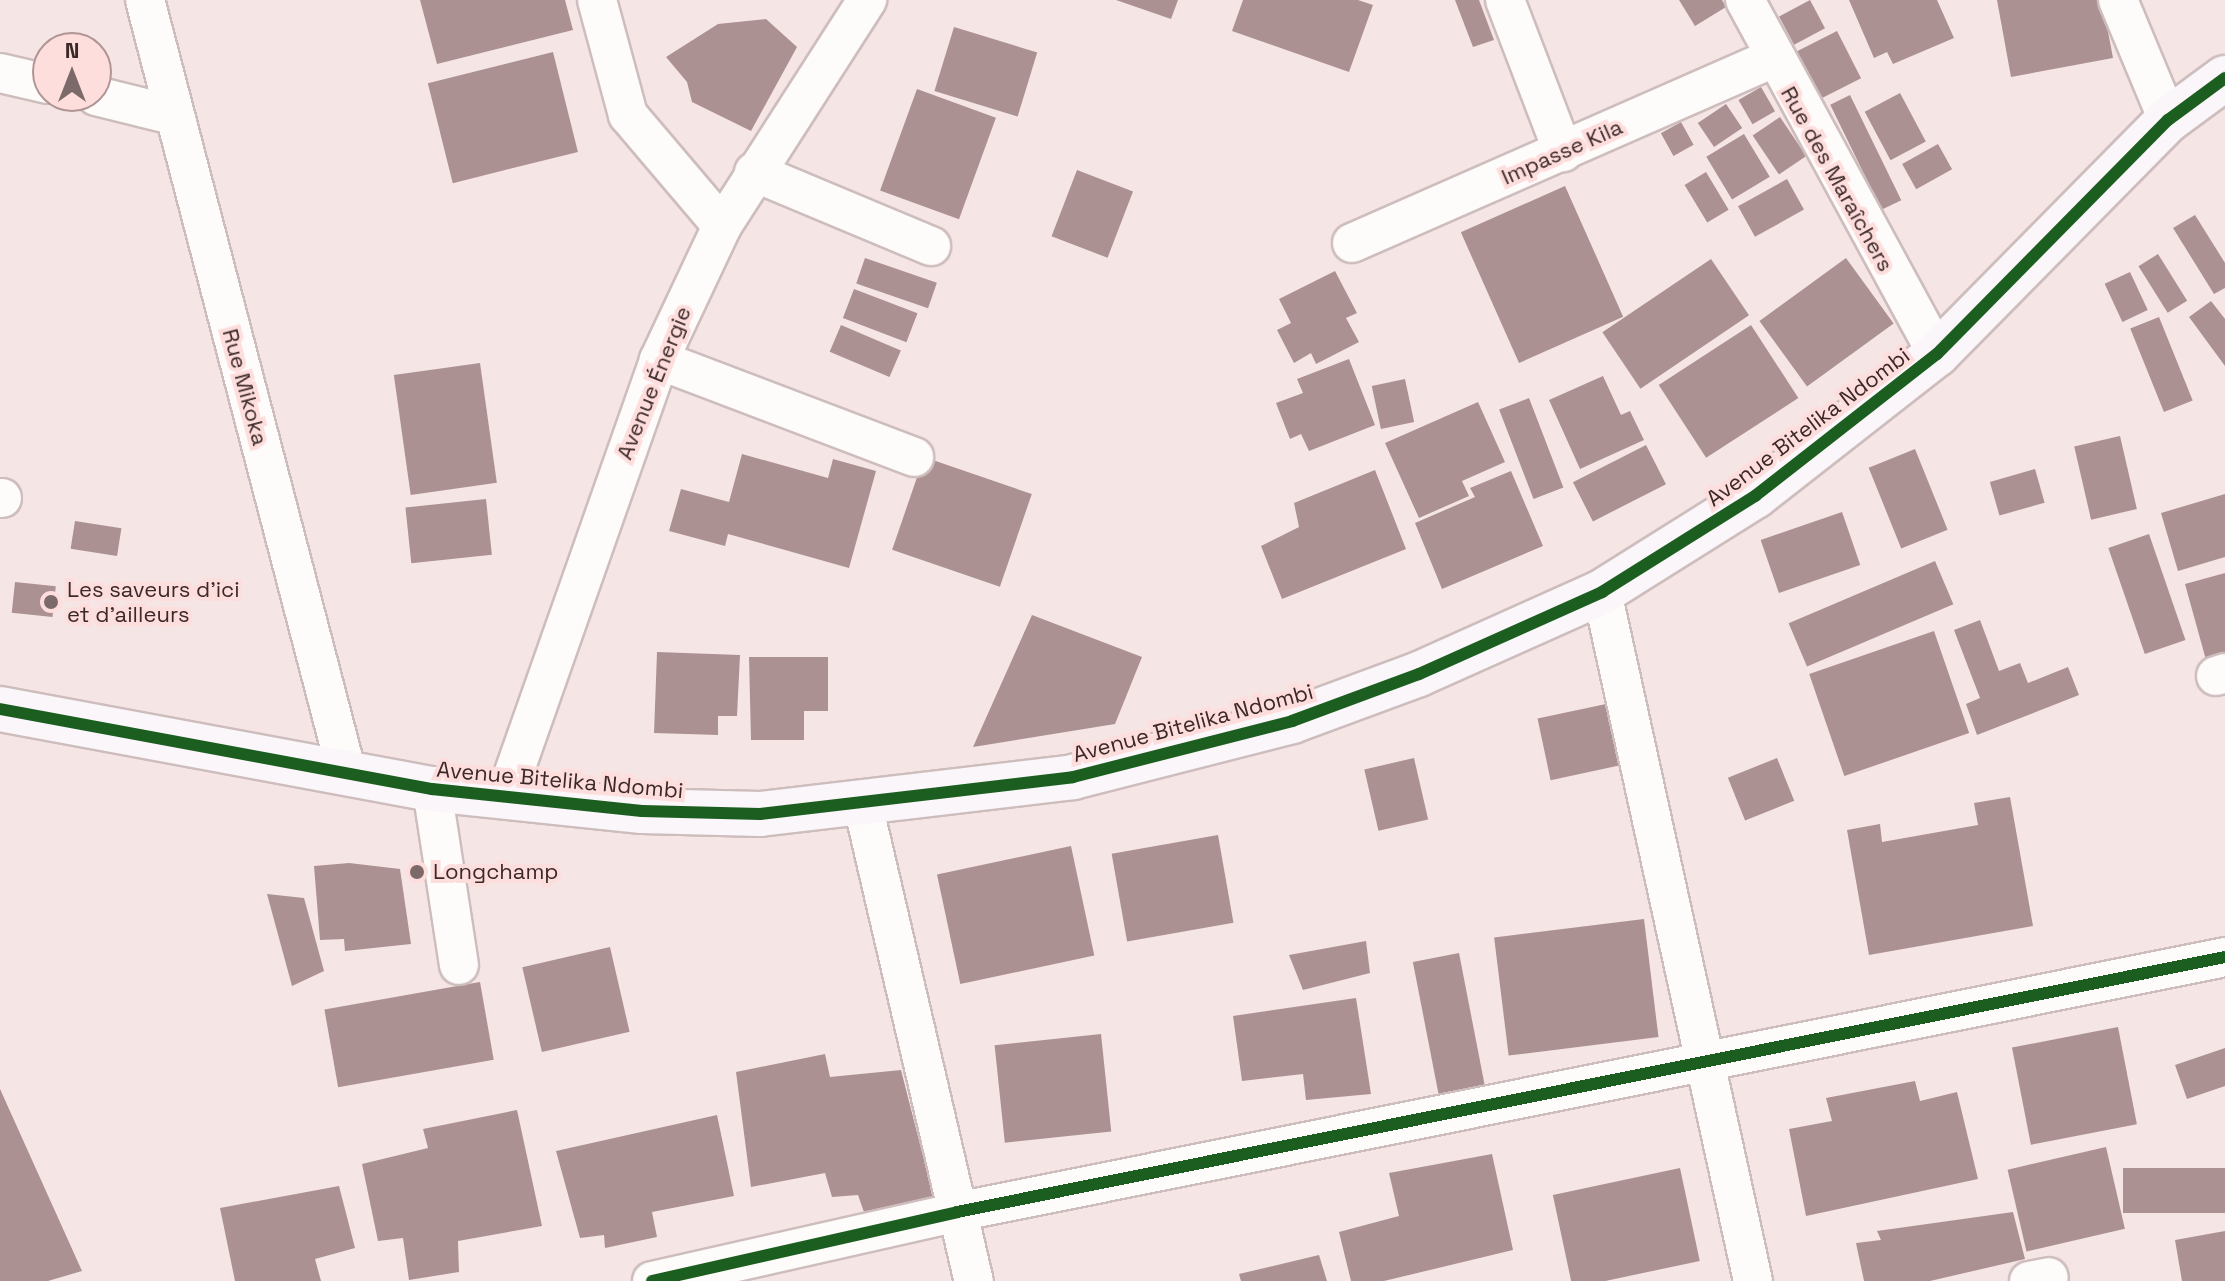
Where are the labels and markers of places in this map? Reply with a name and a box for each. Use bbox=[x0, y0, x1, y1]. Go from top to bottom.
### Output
place label: Les saveurs d'ici et d'ailleurs bbox=[67, 576, 240, 628]
marker: Les saveurs d'ici et d'ailleurs bbox=[42, 593, 60, 611]
place label: Longchamp bbox=[433, 859, 559, 885]
marker: Longchamp bbox=[408, 863, 426, 881]

